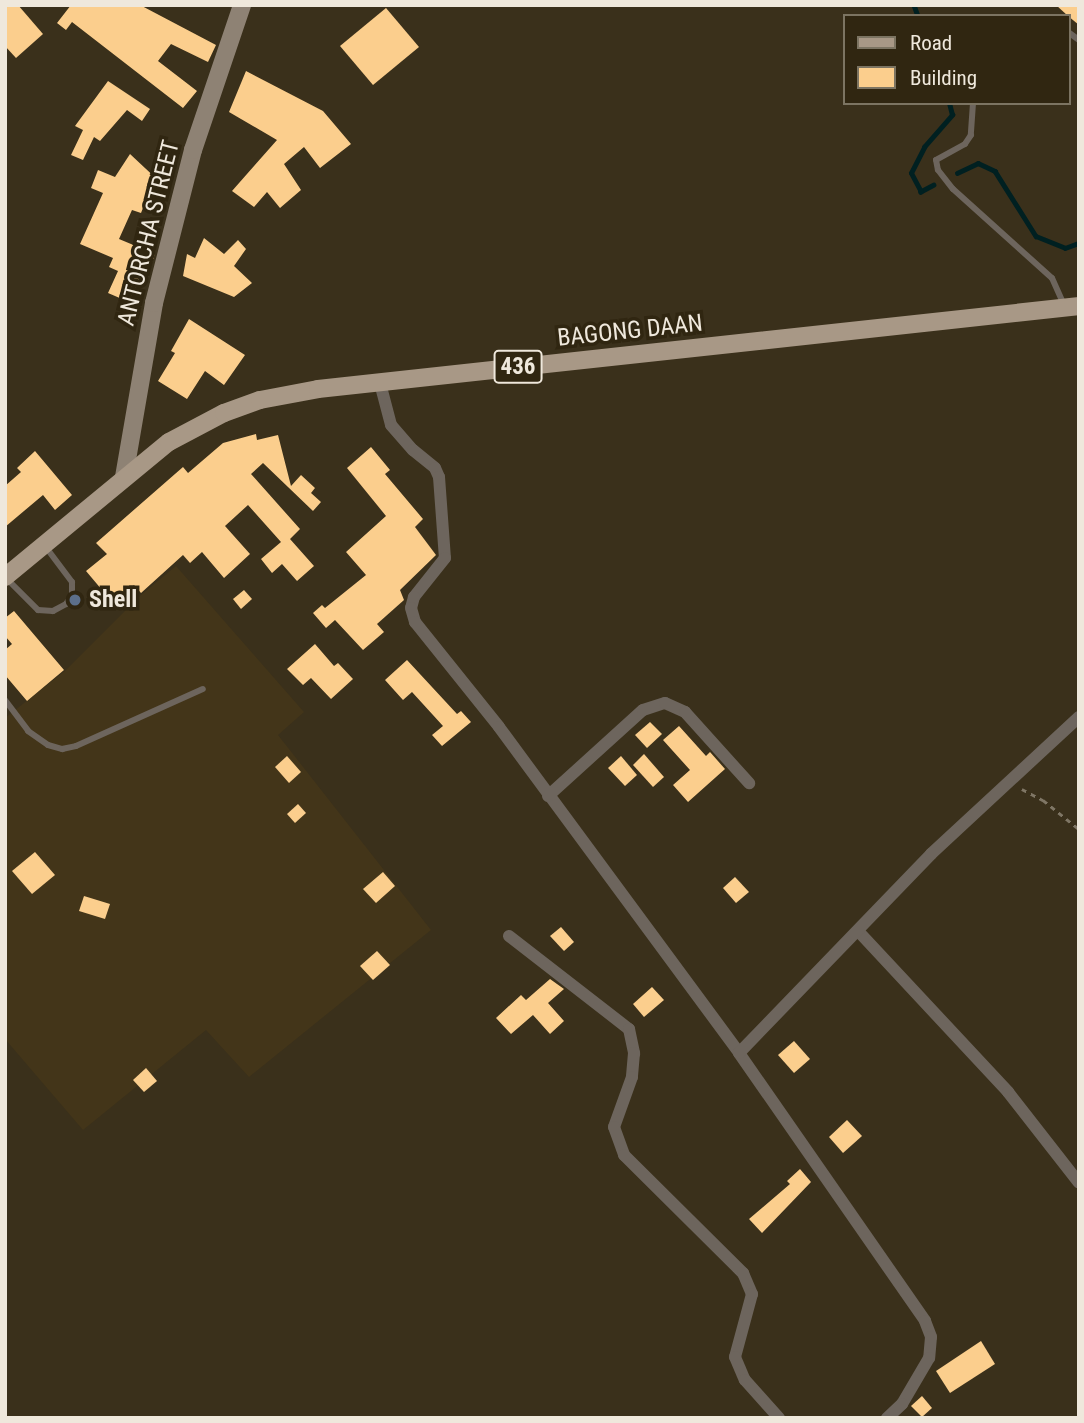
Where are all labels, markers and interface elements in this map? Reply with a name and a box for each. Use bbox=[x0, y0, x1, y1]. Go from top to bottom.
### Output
legend bbox=[842, 14, 1070, 105]
text: Road bbox=[910, 31, 952, 55]
text: Building bbox=[910, 66, 977, 90]
street label: ANTORCHA STREET bbox=[112, 137, 186, 329]
street label: BAGONG DAAN bbox=[556, 309, 704, 353]
road number: 436 bbox=[494, 348, 542, 386]
place label: Shell bbox=[89, 586, 137, 614]
marker: Shell bbox=[67, 592, 83, 608]

